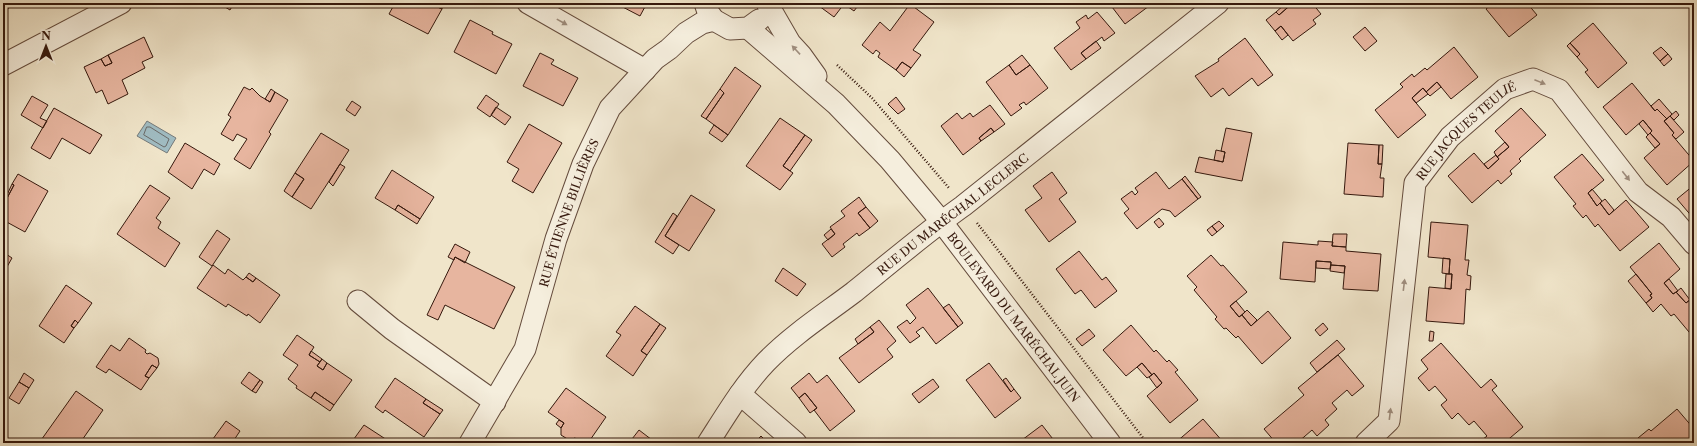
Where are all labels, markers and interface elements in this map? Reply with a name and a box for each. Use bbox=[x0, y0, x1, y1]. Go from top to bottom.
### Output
one-way arrow bbox=[556, 19, 568, 25]
north arrow bbox=[26, 26, 66, 66]
text: N bbox=[41, 29, 51, 43]
one-way arrow bbox=[792, 45, 801, 55]
street label: RUE JACQUES TEULIÉ bbox=[1412, 77, 1518, 183]
one-way arrow bbox=[1534, 79, 1546, 85]
street label: RUE ÉTIENNE BILLIÈRES bbox=[535, 136, 602, 289]
street label: RUE DU MARÉCHAL LECLERC bbox=[874, 150, 1031, 278]
one-way arrow bbox=[1622, 170, 1630, 181]
street label: BOULEVARD DU MARÉCHAL JUIN bbox=[945, 229, 1083, 405]
one-way arrow bbox=[1400, 279, 1407, 291]
one-way arrow bbox=[1387, 408, 1393, 421]

